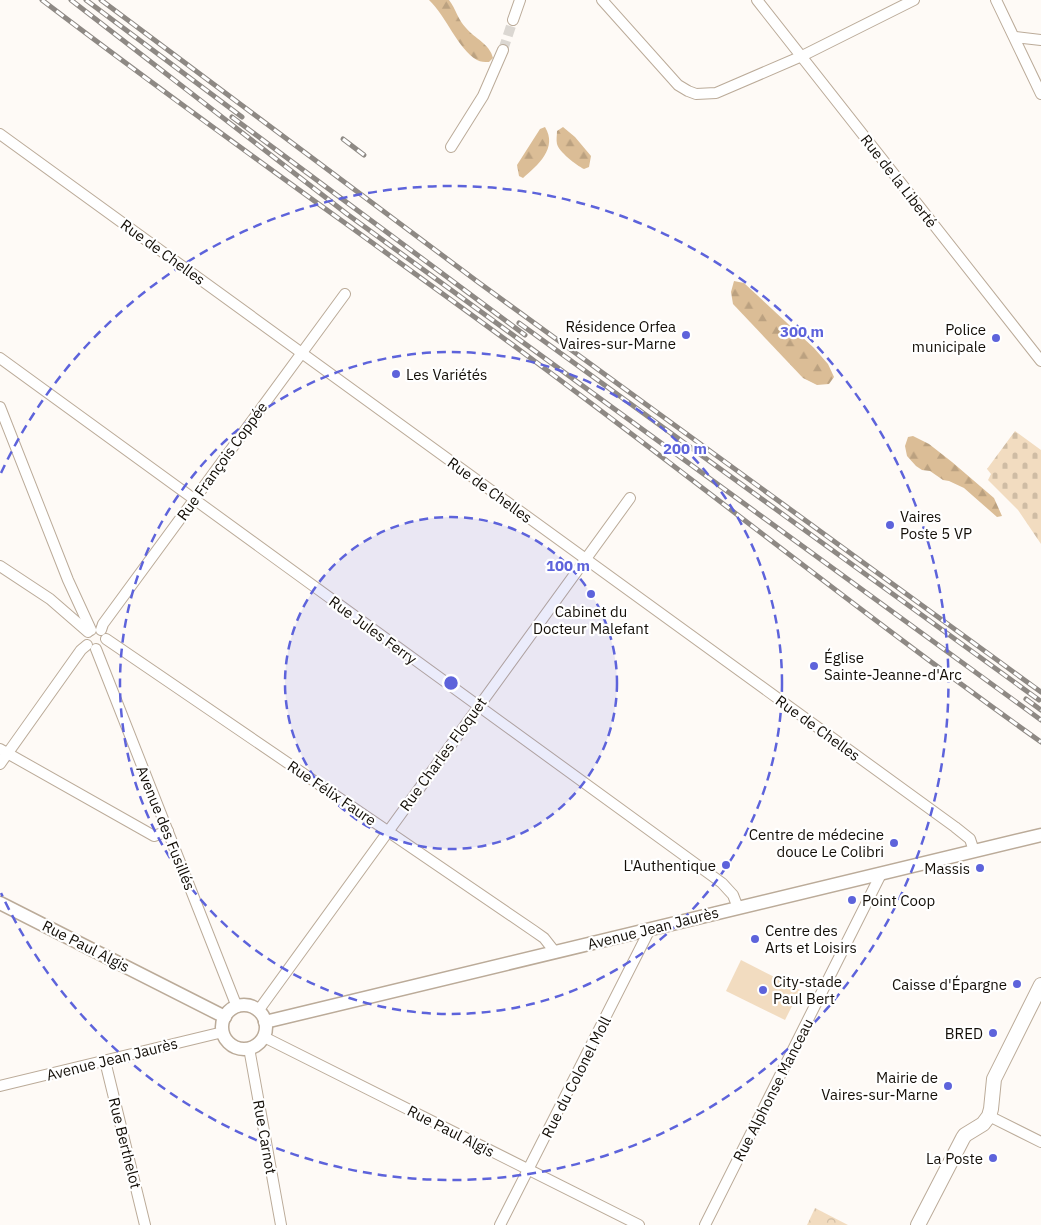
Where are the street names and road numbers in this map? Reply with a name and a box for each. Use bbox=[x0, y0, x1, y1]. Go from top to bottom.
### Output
street label: Rue de la Liberté bbox=[857, 131, 941, 231]
street label: Rue de Chelles bbox=[117, 215, 209, 289]
street label: Rue François Coppée bbox=[173, 398, 271, 524]
street label: Rue de Chelles bbox=[444, 453, 536, 527]
street label: Rue Jules Ferry bbox=[325, 592, 421, 669]
street label: Rue de Chelles bbox=[772, 691, 864, 765]
street label: Rue Charles Floquet bbox=[395, 693, 491, 815]
street label: Rue Félix Faure bbox=[284, 756, 380, 830]
street label: Avenue des Fusillés bbox=[132, 763, 200, 893]
street label: Avenue Jean Jaurès bbox=[585, 902, 721, 954]
street label: Rue Paul Algis bbox=[39, 916, 133, 976]
street label: Rue du Colonel Moll bbox=[537, 1013, 615, 1141]
street label: Rue Alphonse Manceau bbox=[729, 1015, 817, 1165]
street label: Avenue Jean Jaurès bbox=[44, 1033, 180, 1085]
street label: Rue Berthelot bbox=[105, 1095, 145, 1191]
street label: Rue Carnot bbox=[249, 1098, 281, 1176]
street label: Rue Paul Algis bbox=[404, 1101, 498, 1161]

